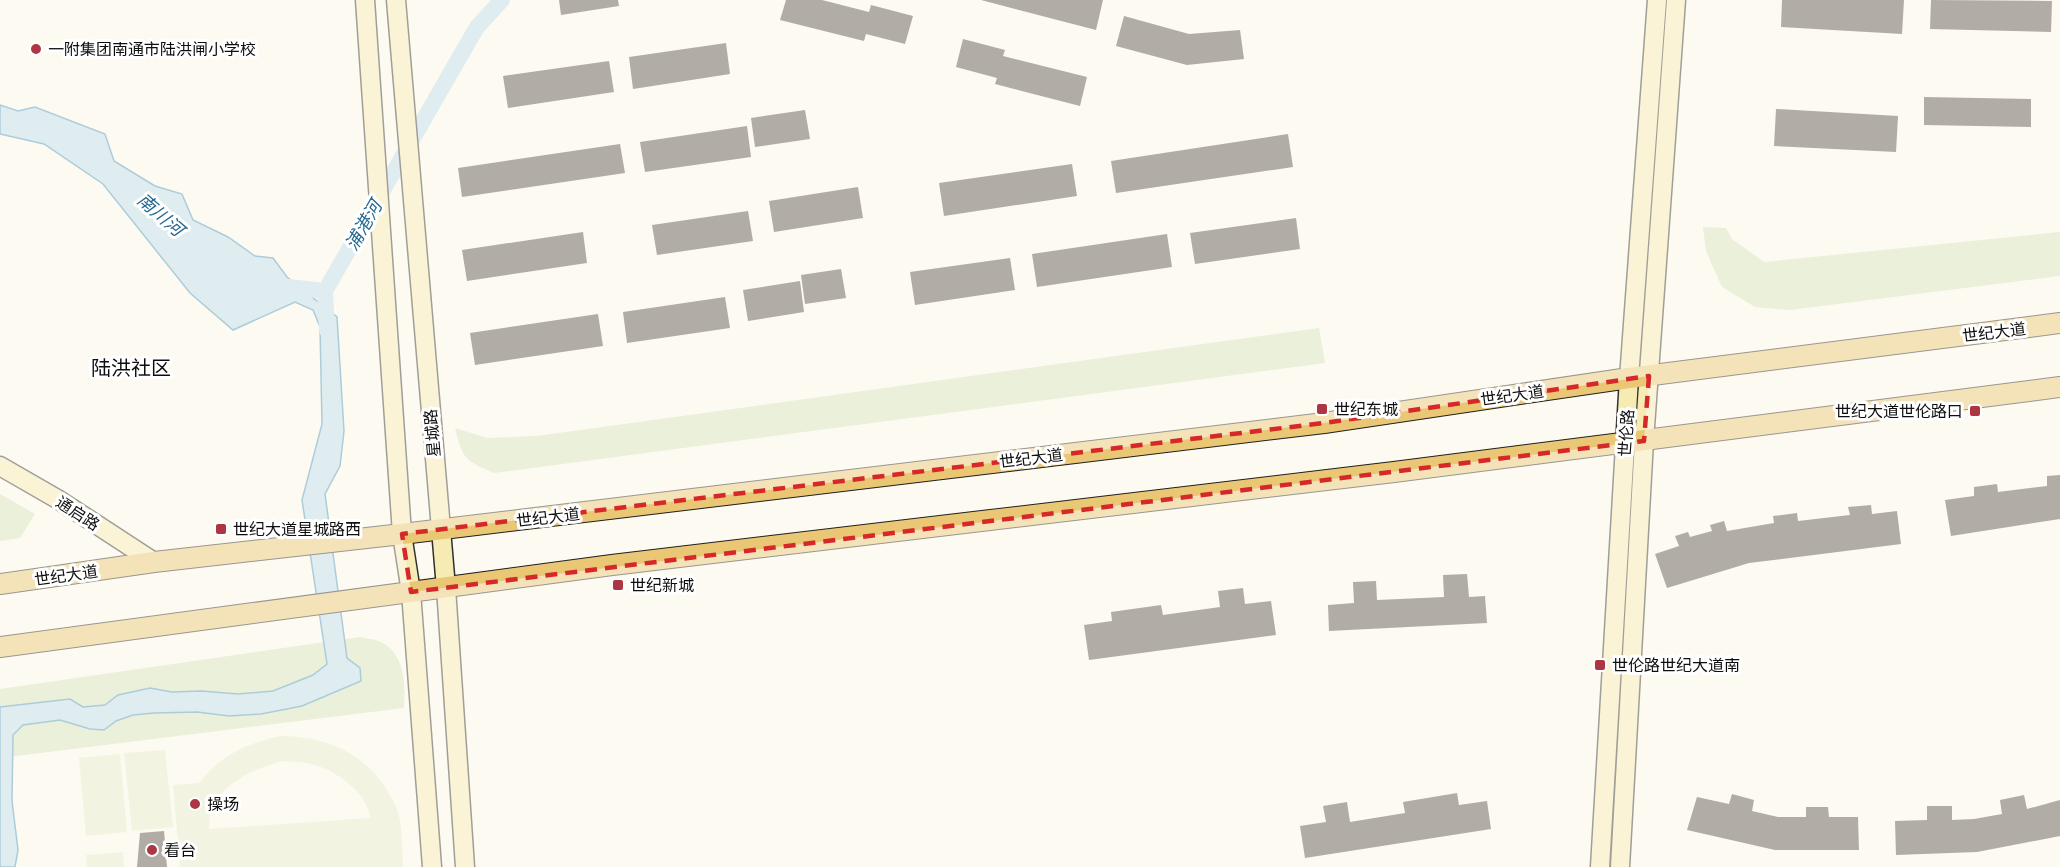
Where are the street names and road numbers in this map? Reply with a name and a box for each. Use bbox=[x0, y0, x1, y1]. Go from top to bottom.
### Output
street label: 世纪大道 bbox=[1961, 317, 2027, 347]
street label: 世纪大道 bbox=[1479, 380, 1545, 410]
street label: 星城路 bbox=[419, 408, 445, 458]
street label: 世伦路 bbox=[1613, 408, 1639, 458]
street label: 世纪大道 bbox=[998, 443, 1064, 473]
street label: 通启路 bbox=[52, 491, 104, 535]
street label: 世纪大道 bbox=[515, 502, 581, 532]
street label: 世纪大道 bbox=[33, 560, 99, 590]

